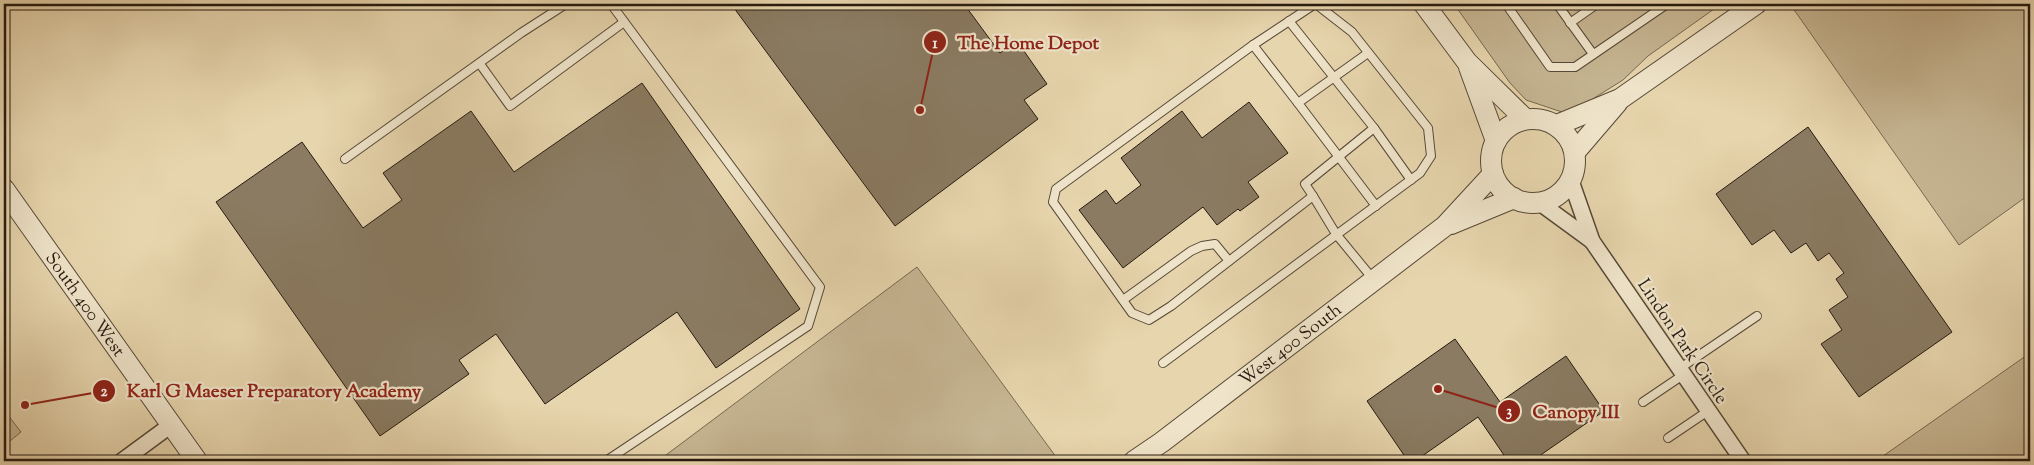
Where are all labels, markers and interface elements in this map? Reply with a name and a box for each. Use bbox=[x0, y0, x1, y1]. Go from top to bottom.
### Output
callout: The Home Depot bbox=[922, 25, 1109, 59]
text: The Home Depot bbox=[957, 31, 1100, 58]
text: 1 bbox=[932, 34, 938, 55]
street label: South 400 West bbox=[38, 247, 130, 363]
street label: Lindon Park Circle bbox=[1630, 274, 1733, 410]
street label: West 400 South bbox=[1234, 298, 1349, 394]
callout: Karl G Maeser Preparatory Academy bbox=[92, 374, 431, 408]
text: Karl G Maeser Preparatory Academy bbox=[127, 379, 422, 406]
text: 2 bbox=[100, 382, 108, 403]
callout: Canopy III bbox=[1497, 394, 1629, 428]
text: Canopy III bbox=[1532, 400, 1620, 427]
text: 3 bbox=[1506, 402, 1512, 423]

